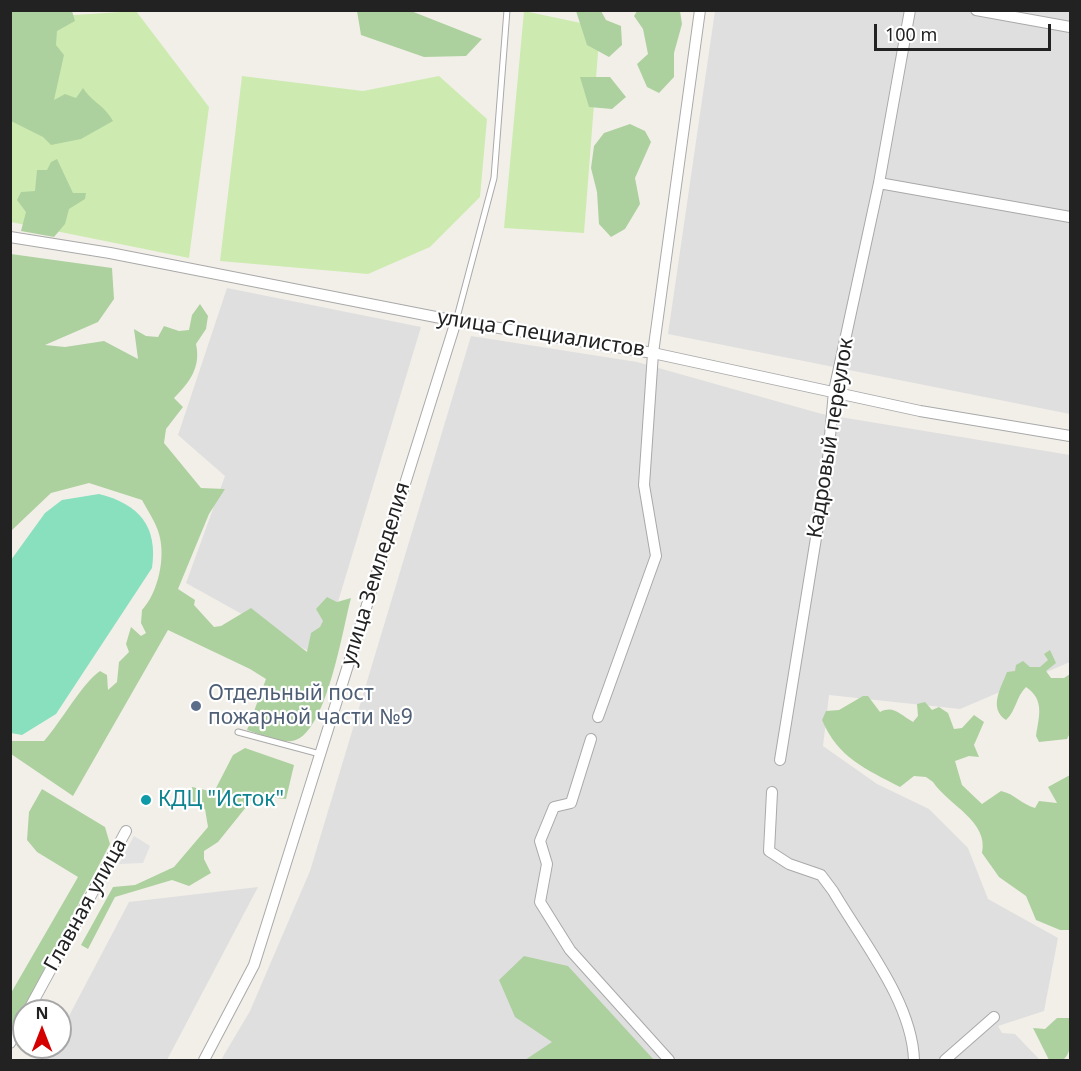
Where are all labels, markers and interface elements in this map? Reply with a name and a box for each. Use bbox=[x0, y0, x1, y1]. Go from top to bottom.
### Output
scale bar bbox=[877, 12, 1054, 50]
text: 100 m bbox=[885, 22, 937, 46]
street label: улица Специалистов bbox=[435, 305, 647, 363]
street label: Кадровый переулок bbox=[803, 336, 859, 540]
street label: улица Земледелия bbox=[336, 479, 416, 669]
place label: Отдельный пост пожарной части №9 bbox=[208, 681, 413, 731]
marker: Отдельный пост пожарной части №9 bbox=[189, 699, 203, 713]
place label: КДЦ "Исток" bbox=[158, 787, 284, 813]
marker: КДЦ "Исток" bbox=[139, 793, 153, 807]
street label: Главная улица bbox=[39, 834, 133, 976]
north arrow bbox=[12, 999, 72, 1059]
text: N bbox=[35, 1002, 49, 1024]

